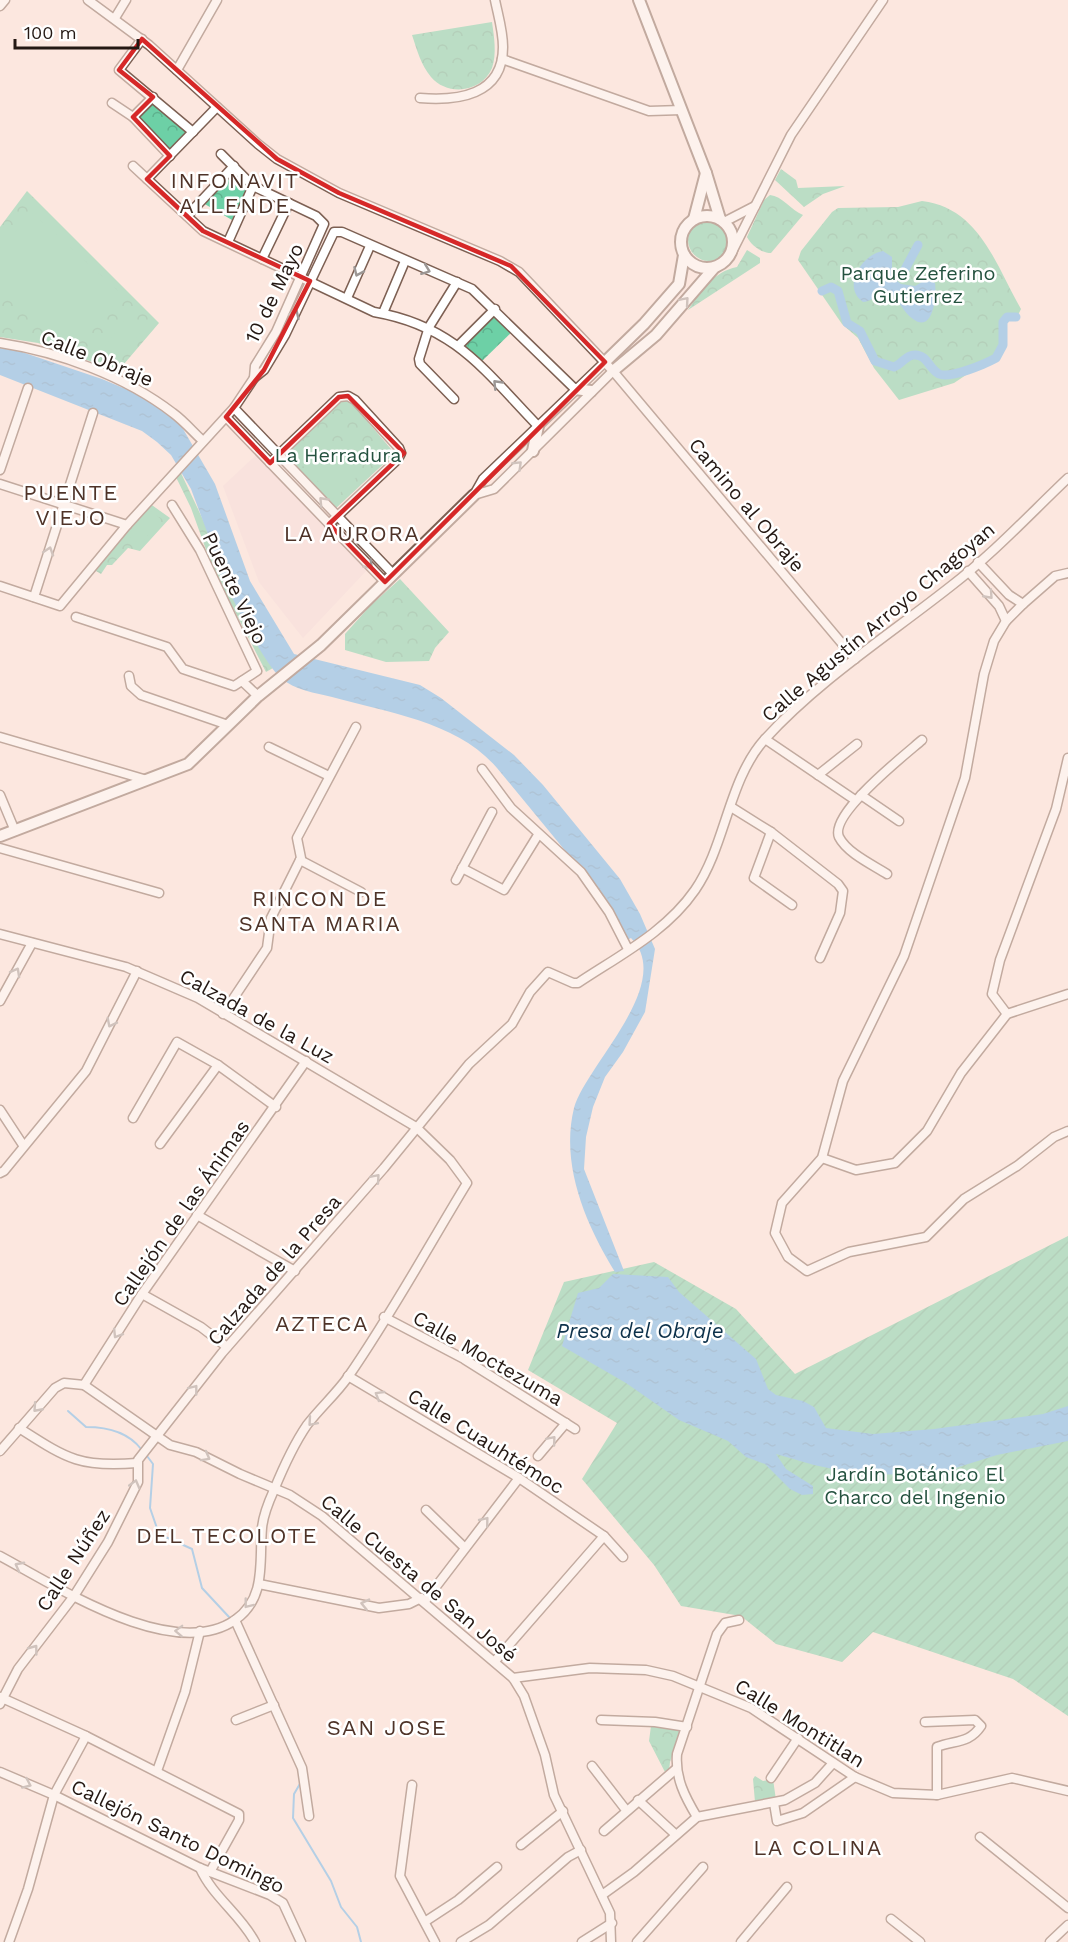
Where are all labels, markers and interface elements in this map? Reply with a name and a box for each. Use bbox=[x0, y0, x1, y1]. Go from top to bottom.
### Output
scale bar bbox=[15, 12, 138, 50]
text: 100 m bbox=[24, 22, 77, 43]
district label: INFONAVIT ALLENDE bbox=[170, 168, 300, 218]
street label: 10 de Mayo bbox=[240, 239, 308, 347]
park label: Parque Zeferino Gutierrez bbox=[840, 261, 996, 308]
one-way arrow bbox=[420, 262, 431, 275]
one-way arrow bbox=[353, 266, 365, 277]
one-way arrow bbox=[678, 297, 689, 308]
one-way arrow bbox=[288, 309, 300, 320]
street label: Calle Obraje bbox=[37, 325, 157, 391]
one-way arrow bbox=[493, 380, 504, 390]
street label: Camino al Obraje bbox=[684, 433, 810, 577]
park label: La Herradura bbox=[274, 443, 402, 467]
one-way arrow bbox=[512, 461, 522, 472]
district label: PUENTE VIEJO bbox=[23, 480, 119, 530]
one-way arrow bbox=[320, 498, 331, 509]
street label: Calle Agustín Arroyo Chagoyan bbox=[756, 517, 1000, 727]
district label: LA AURORA bbox=[284, 521, 420, 546]
street label: Puente Viejo bbox=[198, 528, 272, 648]
one-way arrow bbox=[42, 546, 54, 557]
one-way arrow bbox=[361, 557, 372, 568]
one-way arrow bbox=[982, 588, 993, 599]
district label: RINCON DE SANTA MARIA bbox=[239, 886, 401, 936]
street label: Calzada de la Luz bbox=[176, 964, 338, 1068]
one-way arrow bbox=[9, 967, 20, 978]
one-way arrow bbox=[107, 1017, 118, 1028]
street label: Callejón de las Ánimas bbox=[107, 1115, 255, 1311]
one-way arrow bbox=[369, 1174, 380, 1185]
street label: Calzada de la Presa bbox=[202, 1190, 346, 1350]
street label: Calle Moctezuma bbox=[409, 1305, 567, 1411]
district label: AZTECA bbox=[275, 1311, 369, 1336]
water label: Presa del Obraje bbox=[556, 1318, 724, 1343]
one-way arrow bbox=[113, 1327, 124, 1338]
street label: Calle Cuauhtémoc bbox=[403, 1383, 569, 1499]
one-way arrow bbox=[186, 1385, 197, 1396]
one-way arrow bbox=[375, 1390, 385, 1402]
one-way arrow bbox=[33, 1401, 44, 1411]
one-way arrow bbox=[308, 1415, 319, 1426]
one-way arrow bbox=[545, 1436, 556, 1447]
one-way arrow bbox=[200, 1450, 210, 1461]
park label: Jardín Botánico El Charco del Ingenio bbox=[824, 1462, 1006, 1509]
one-way arrow bbox=[128, 1479, 141, 1489]
street label: Calle Cuesta de San José bbox=[316, 1489, 522, 1667]
street label: Calle Núñez bbox=[31, 1504, 115, 1616]
one-way arrow bbox=[478, 1516, 489, 1527]
district label: DEL TECOLOTE bbox=[136, 1523, 318, 1548]
one-way arrow bbox=[14, 1562, 25, 1573]
one-way arrow bbox=[245, 1598, 256, 1609]
one-way arrow bbox=[360, 1599, 370, 1612]
one-way arrow bbox=[174, 1625, 183, 1637]
one-way arrow bbox=[26, 1645, 37, 1656]
street label: Calle Montitlan bbox=[731, 1673, 869, 1773]
district label: SAN JOSE bbox=[327, 1715, 447, 1740]
street label: Callejón Santo Domingo bbox=[67, 1774, 289, 1898]
one-way arrow bbox=[20, 1777, 31, 1789]
district label: LA COLINA bbox=[753, 1835, 883, 1860]

